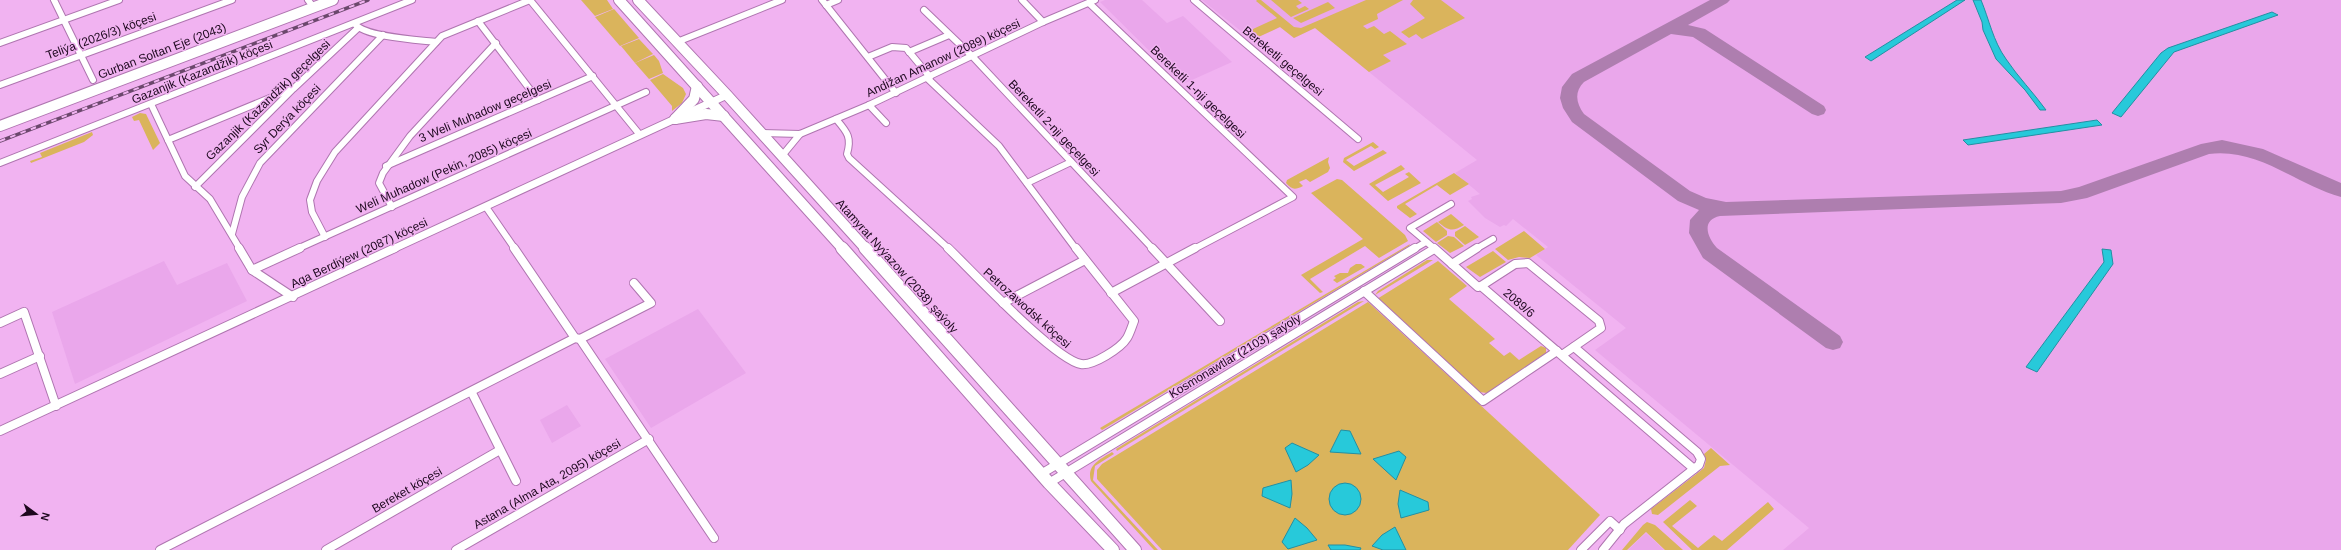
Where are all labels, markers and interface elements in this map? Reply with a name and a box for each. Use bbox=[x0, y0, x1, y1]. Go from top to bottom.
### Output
street label: Teliýa (2026/3) köçesi bbox=[44, 10, 158, 62]
street label: Andižan Amanow (2089) köçesi bbox=[864, 16, 1022, 100]
street label: Gurban Soltan Eje (2043) bbox=[96, 20, 228, 82]
street label: Bereketli geçelgesi bbox=[1240, 23, 1326, 99]
street label: Gazanjik (Kazandžik) köçesi bbox=[129, 37, 275, 107]
street label: Gazanjik (Kazandžik) geçelgesi bbox=[203, 37, 333, 163]
street label: Bereketli 1-nji geçelgesi bbox=[1148, 43, 1248, 141]
street label: 3 Weli Muhadow geçelgesi bbox=[417, 77, 553, 145]
street label: Bereketli 2-nji geçelgesi bbox=[1006, 77, 1102, 179]
street label: Syr Derýa köçesi bbox=[250, 82, 324, 156]
street label: Weli Muhadow (Pekin, 2085) köçesi bbox=[354, 126, 534, 216]
street label: Atamyrat Nyýazow (2038) şaýoly bbox=[833, 196, 961, 336]
street label: Aga Berdiýew (2087) köçesi bbox=[288, 215, 430, 291]
street label: Petrozawodsk köçesi bbox=[980, 265, 1074, 351]
street label: 2089/6 bbox=[1501, 286, 1538, 321]
street label: Kosmonawtlar (2103) şaýoly bbox=[1167, 311, 1303, 401]
street label: Astana (Alma Ata, 2095) köçesi bbox=[471, 436, 623, 532]
street label: Bereket köçesi bbox=[369, 464, 445, 516]
north arrow bbox=[16, 494, 56, 534]
text: N bbox=[39, 511, 52, 522]

